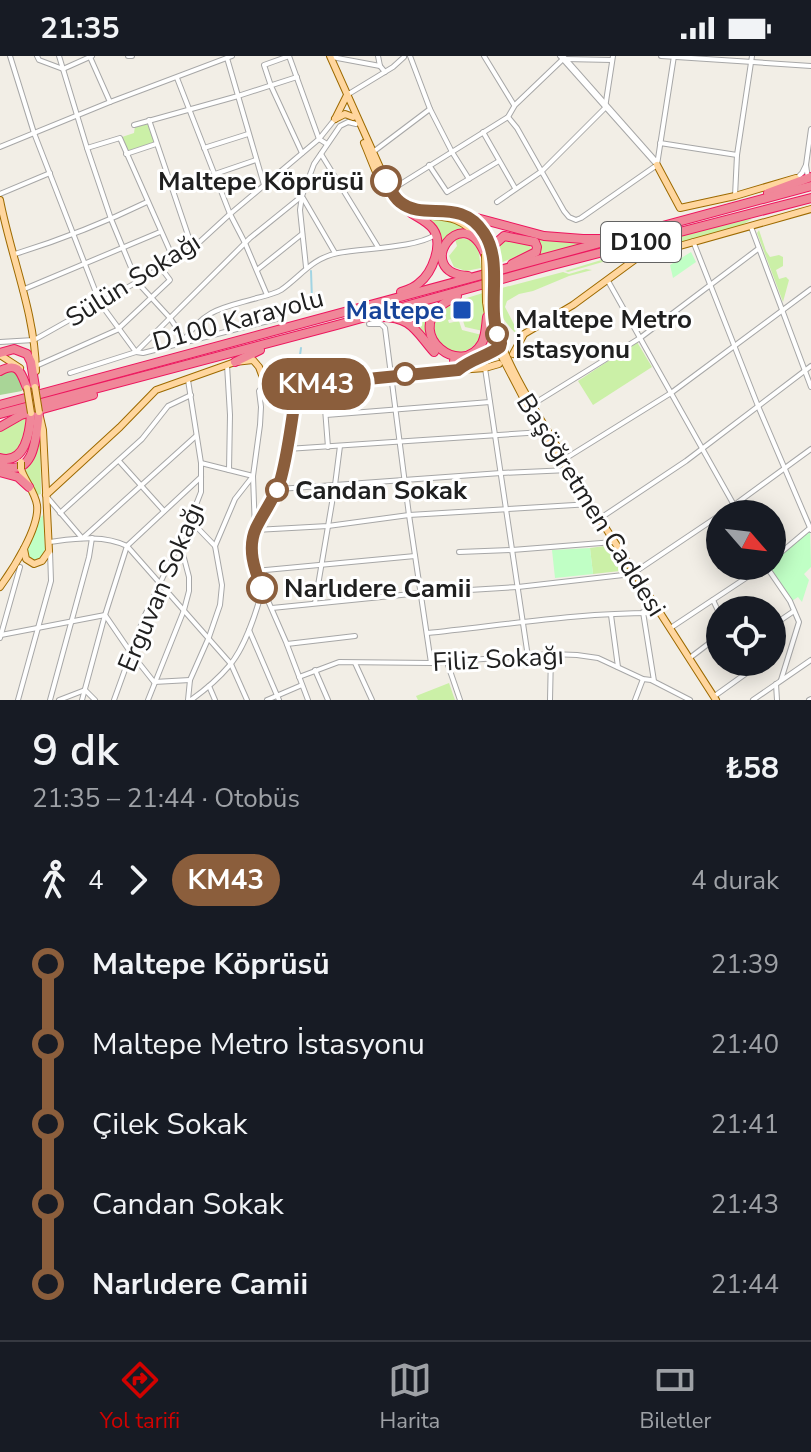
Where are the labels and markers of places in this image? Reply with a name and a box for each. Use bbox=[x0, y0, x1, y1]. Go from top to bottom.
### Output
place label: Maltepe Köprüsü bbox=[158, 164, 364, 199]
marker: Maltepe Köprüsü bbox=[371, 166, 401, 196]
place label: Maltepe bbox=[346, 293, 444, 328]
marker: Maltepe bbox=[451, 299, 473, 321]
place label: Maltepe Metro İstasyonu bbox=[515, 302, 692, 367]
marker: Maltepe Metro İstasyonu bbox=[486, 323, 508, 345]
unlabelled marker bbox=[394, 363, 416, 385]
place label: Candan Sokak bbox=[295, 473, 468, 508]
marker: Candan Sokak bbox=[266, 479, 288, 501]
place label: Narlıdere Camii bbox=[284, 571, 471, 606]
marker: Narlıdere Camii bbox=[247, 573, 277, 603]

